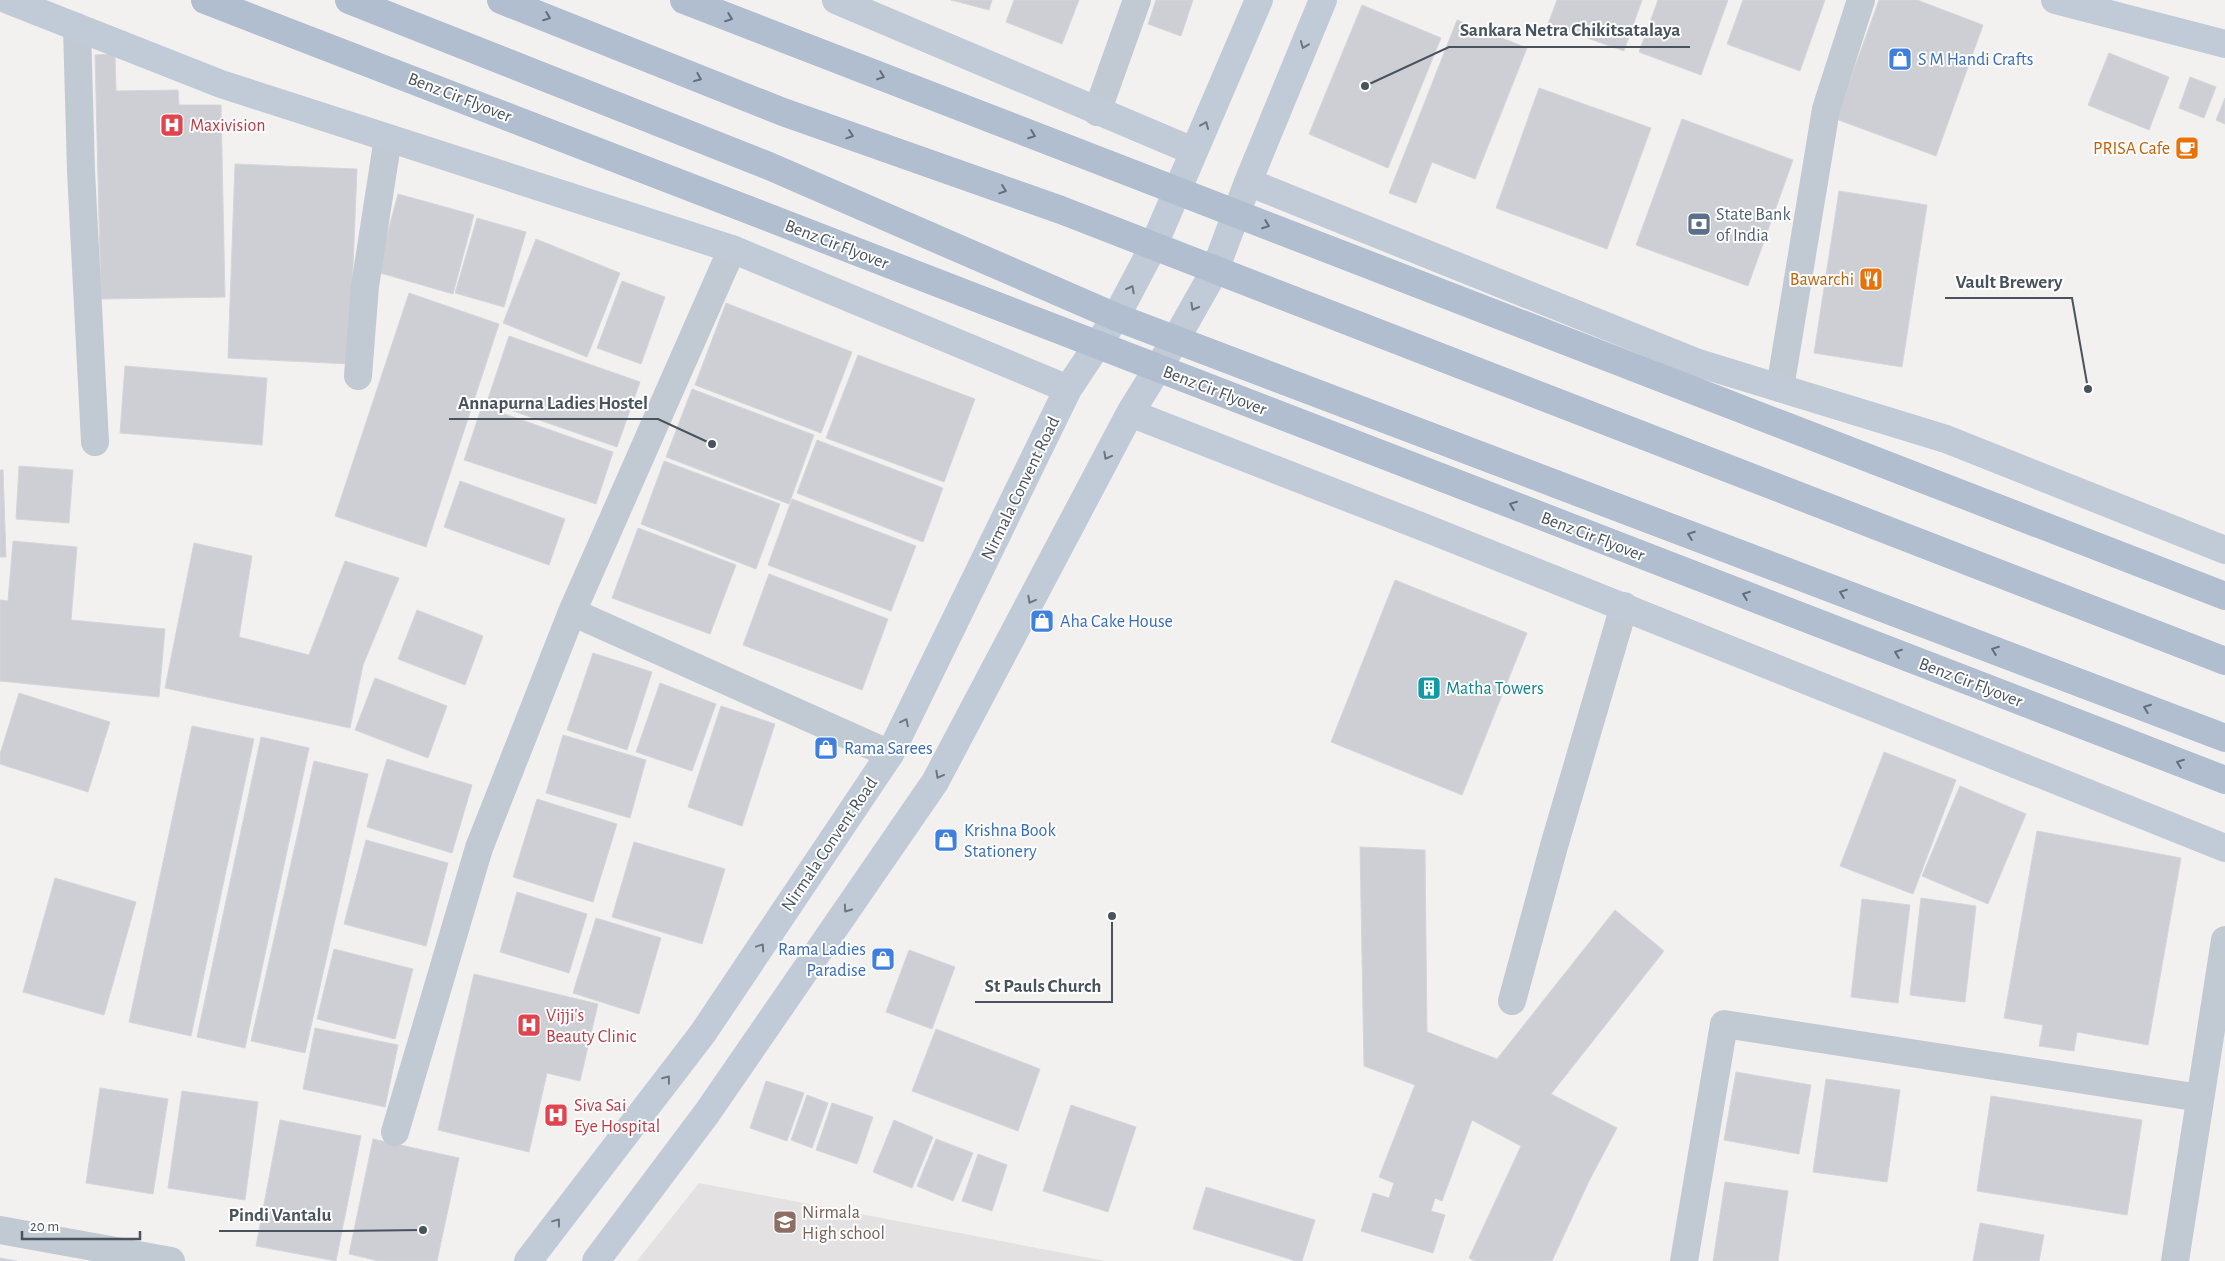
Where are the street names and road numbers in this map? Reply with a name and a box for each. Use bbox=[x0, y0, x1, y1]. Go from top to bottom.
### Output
street label: Benz Cir Flyover bbox=[405, 70, 514, 126]
street label: Benz Cir Flyover bbox=[782, 217, 891, 273]
street label: Benz Cir Flyover bbox=[1160, 363, 1269, 419]
street label: Nirmala Convent Road bbox=[978, 414, 1063, 563]
street label: Benz Cir Flyover bbox=[1538, 509, 1647, 565]
street label: Benz Cir Flyover bbox=[1916, 655, 2025, 711]
street label: Nirmala Convent Road bbox=[778, 774, 881, 915]

